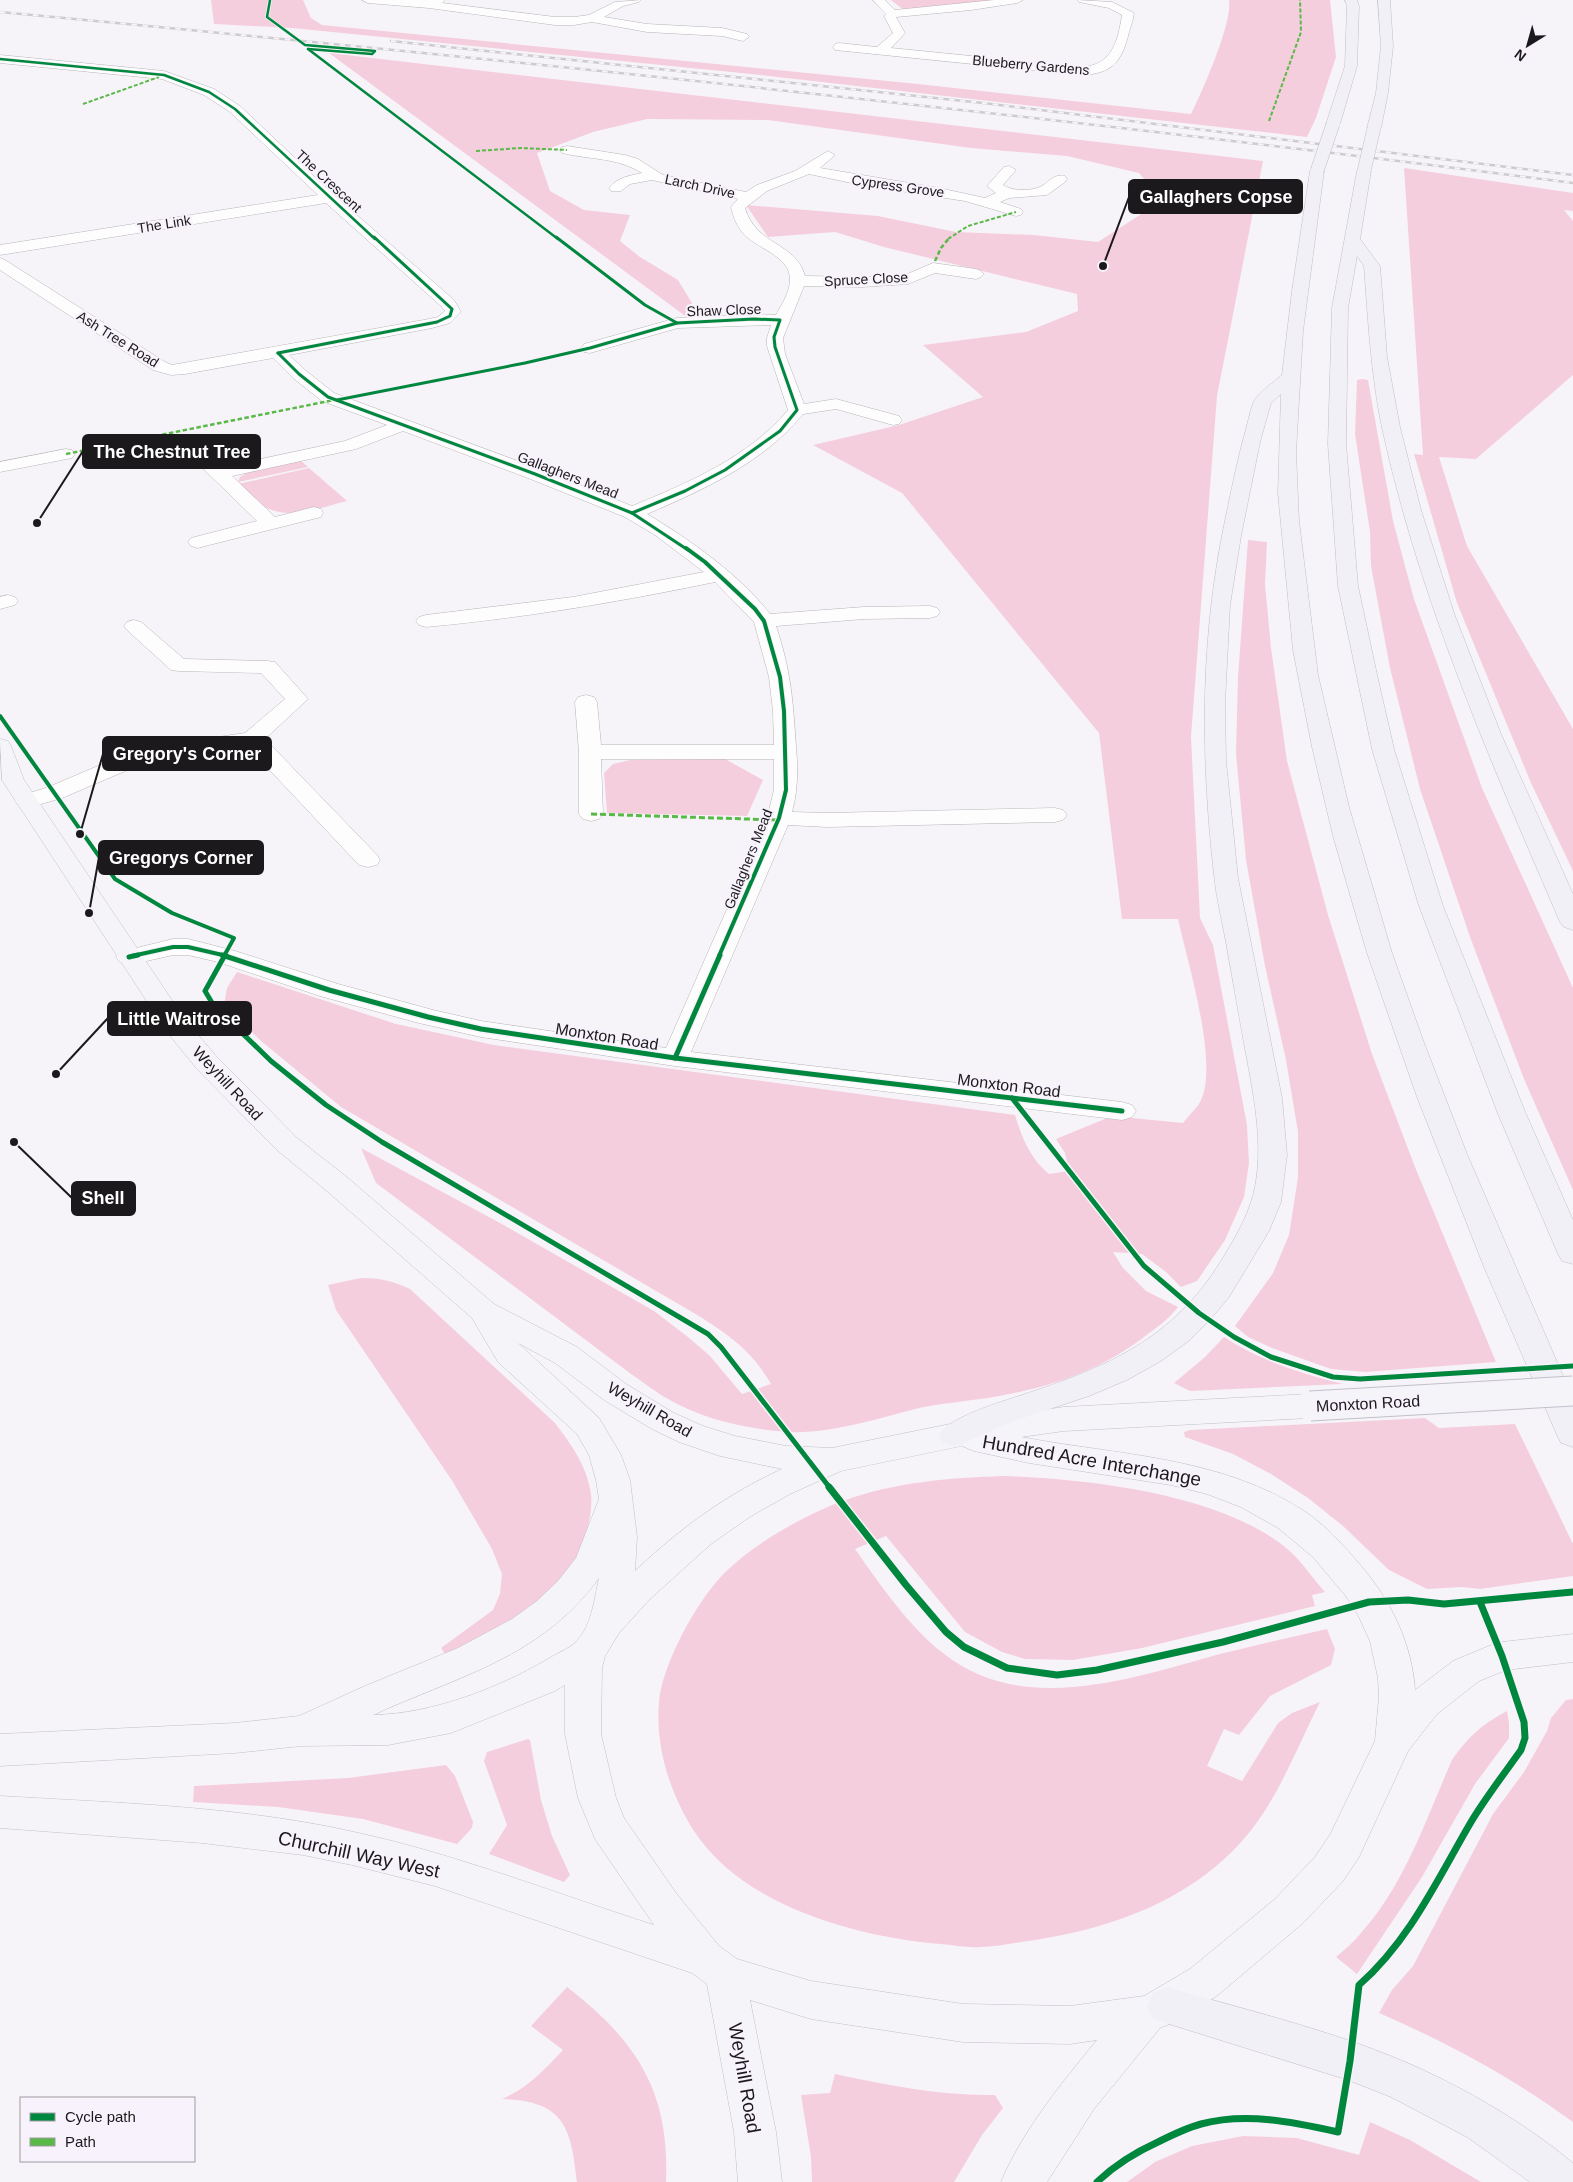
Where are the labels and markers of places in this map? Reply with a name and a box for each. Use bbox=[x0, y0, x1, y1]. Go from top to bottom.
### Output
callout: Gallaghers Copse bbox=[1129, 180, 1302, 213]
callout: The Chestnut Tree bbox=[83, 435, 260, 468]
callout: Gregory's Corner bbox=[103, 737, 271, 770]
callout: Gregorys Corner bbox=[99, 841, 263, 874]
callout: Little Waitrose bbox=[108, 1002, 251, 1035]
callout: Shell bbox=[72, 1182, 135, 1215]

